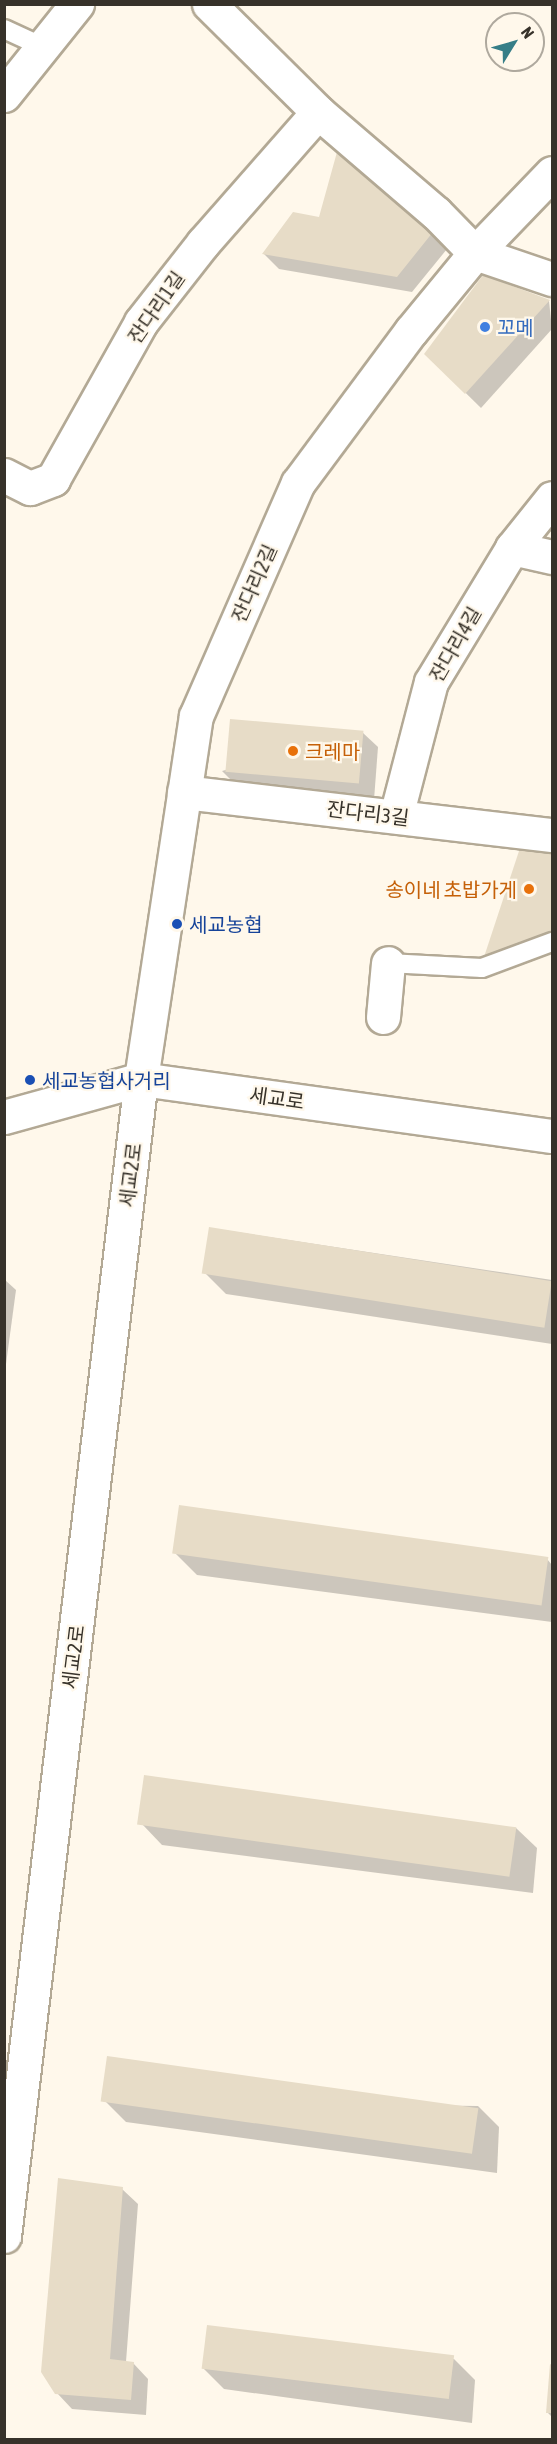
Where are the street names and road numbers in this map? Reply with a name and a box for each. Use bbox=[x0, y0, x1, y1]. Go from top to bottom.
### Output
street label: 잔다리1길 bbox=[122, 266, 190, 348]
street label: 잔다리2길 bbox=[226, 540, 282, 626]
street label: 잔다리4길 bbox=[424, 602, 486, 686]
street label: 잔다리3길 bbox=[325, 796, 411, 830]
street label: 세교로 bbox=[248, 1082, 306, 1114]
street label: 세교2로 bbox=[114, 1141, 146, 1209]
street label: 세교2로 bbox=[57, 1623, 89, 1691]

